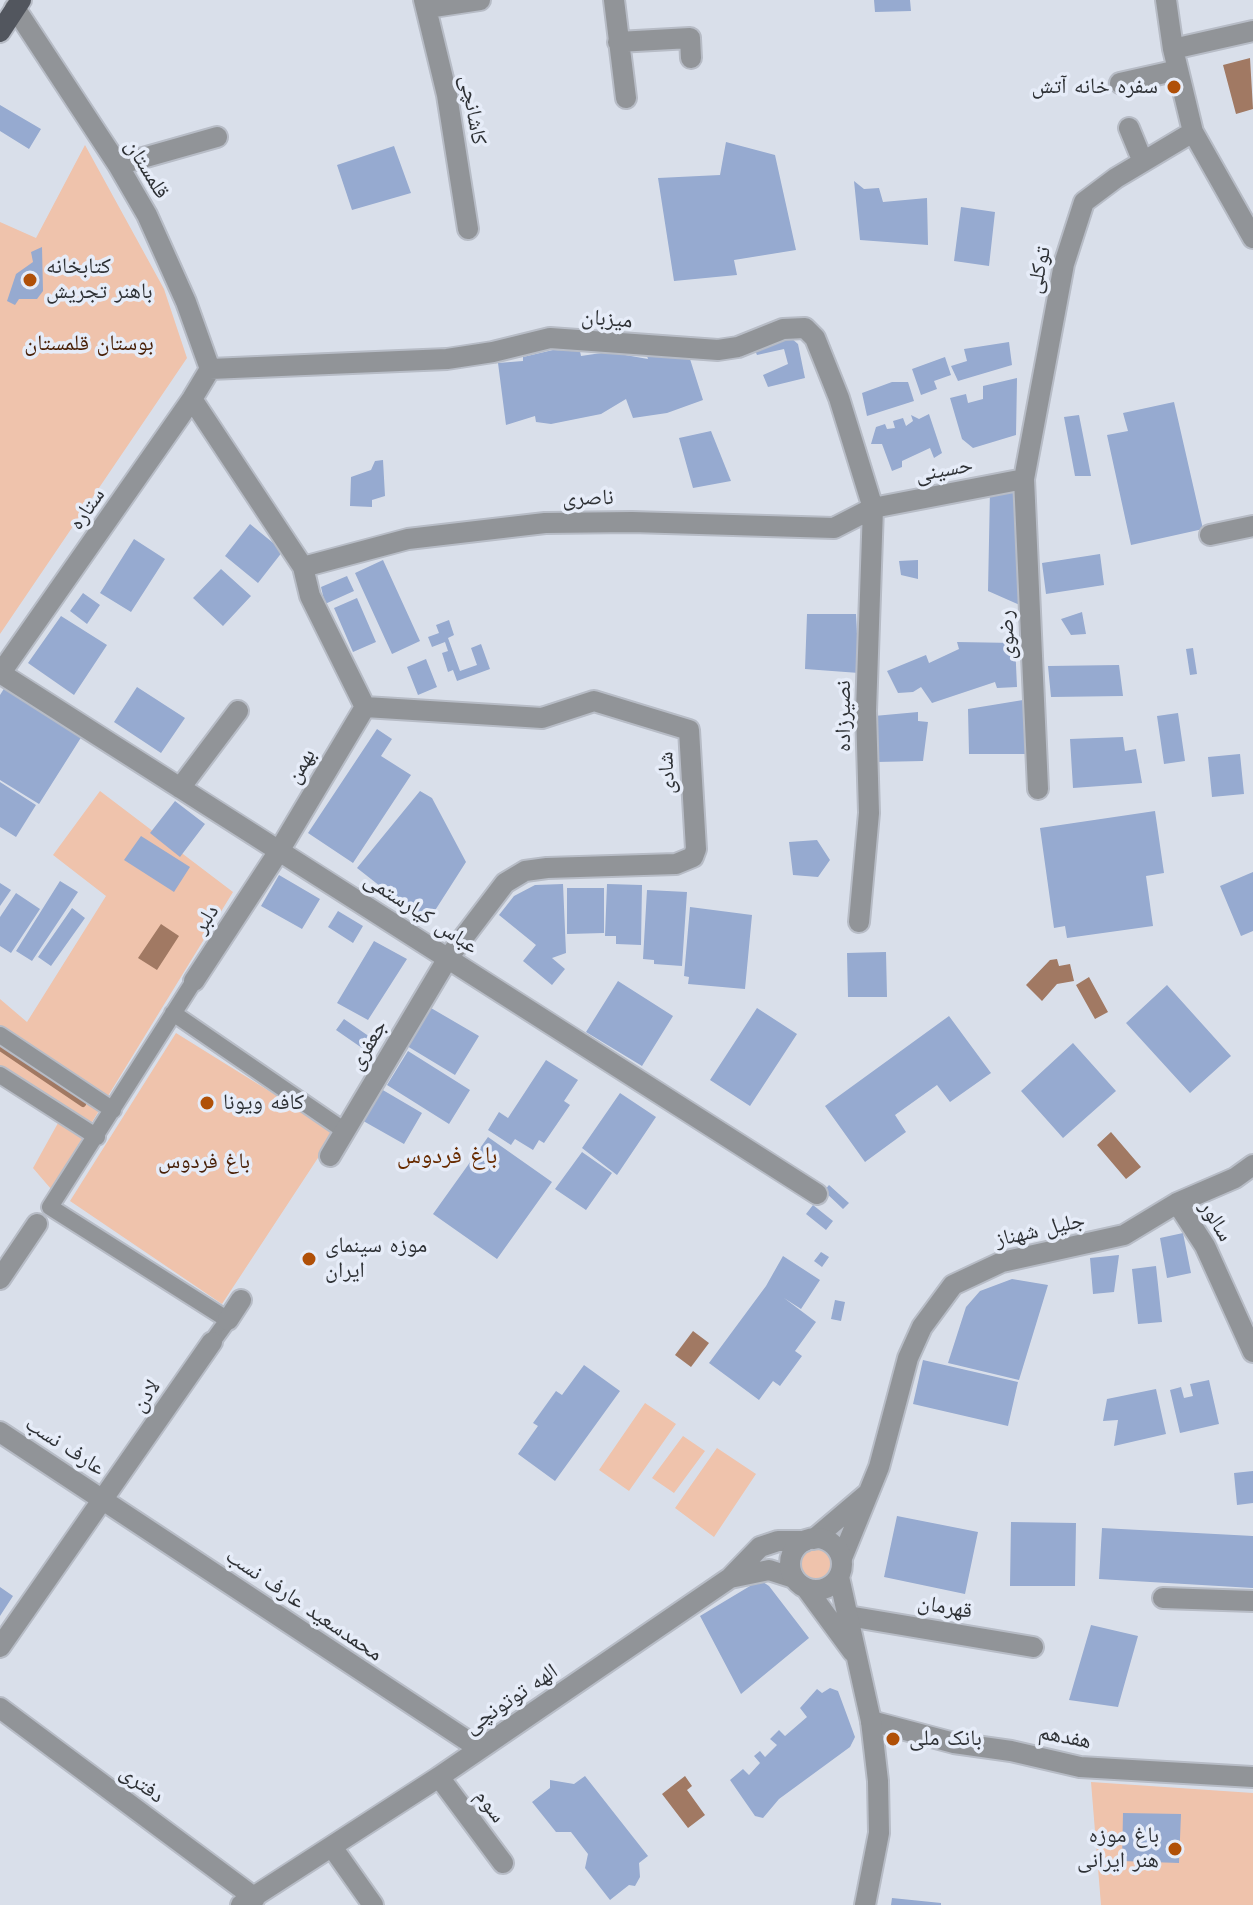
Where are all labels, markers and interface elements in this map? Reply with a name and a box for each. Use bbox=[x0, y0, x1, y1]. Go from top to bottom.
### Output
street label: کاشانچی bbox=[454, 73, 492, 147]
place label: سفره خانه آتش bbox=[1031, 74, 1158, 100]
marker: سفره خانه آتش bbox=[1165, 78, 1183, 96]
street label: قلمستان bbox=[119, 134, 175, 204]
street label: توکلی bbox=[1021, 244, 1057, 296]
place label: کتابخانه باهنر تجریش bbox=[46, 254, 153, 306]
marker: کتابخانه باهنر تجریش bbox=[21, 271, 39, 289]
street label: میزبان bbox=[580, 304, 634, 334]
park label: بوستان قلمستان bbox=[24, 331, 154, 357]
street label: حسینی bbox=[913, 452, 975, 488]
street label: ستاره bbox=[63, 483, 111, 535]
street label: ناصری bbox=[562, 484, 614, 512]
street label: رضوى bbox=[993, 610, 1021, 660]
street label: نصیرزاده bbox=[831, 680, 857, 752]
street label: بهمن bbox=[280, 744, 322, 788]
street label: شادی bbox=[653, 751, 681, 795]
street label: عباس کیارستمی bbox=[359, 866, 483, 960]
street label: دلبر bbox=[187, 900, 225, 938]
street label: جعفری bbox=[343, 1015, 393, 1075]
place label: کافه ویونا bbox=[223, 1090, 304, 1116]
marker: کافه ویونا bbox=[198, 1094, 216, 1112]
district label: باغ فردوس bbox=[397, 1142, 497, 1170]
park label: باغ فردوس bbox=[158, 1149, 250, 1175]
street label: سالور bbox=[1193, 1196, 1239, 1246]
street label: جلیل شهناز bbox=[993, 1207, 1087, 1253]
place label: موزه سینمای ایران bbox=[325, 1233, 427, 1284]
marker: موزه سینمای ایران bbox=[300, 1250, 318, 1268]
street label: لادن bbox=[126, 1375, 166, 1417]
street label: عارف نسب bbox=[20, 1410, 110, 1482]
street label: محمدسعید عارف نسب bbox=[221, 1543, 387, 1667]
street label: قهرمان bbox=[916, 1589, 974, 1625]
street label: الهه توتونچی bbox=[459, 1658, 563, 1740]
street label: هفدهم bbox=[1037, 1719, 1093, 1755]
place label: بانک ملی bbox=[909, 1726, 982, 1752]
marker: بانک ملی bbox=[884, 1730, 902, 1748]
street label: دفتری bbox=[115, 1759, 169, 1809]
street label: سوم bbox=[469, 1784, 511, 1828]
place label: باغ موزه هنر ایرانی bbox=[1077, 1823, 1159, 1874]
marker: باغ موزه هنر ایرانی bbox=[1166, 1840, 1184, 1858]

